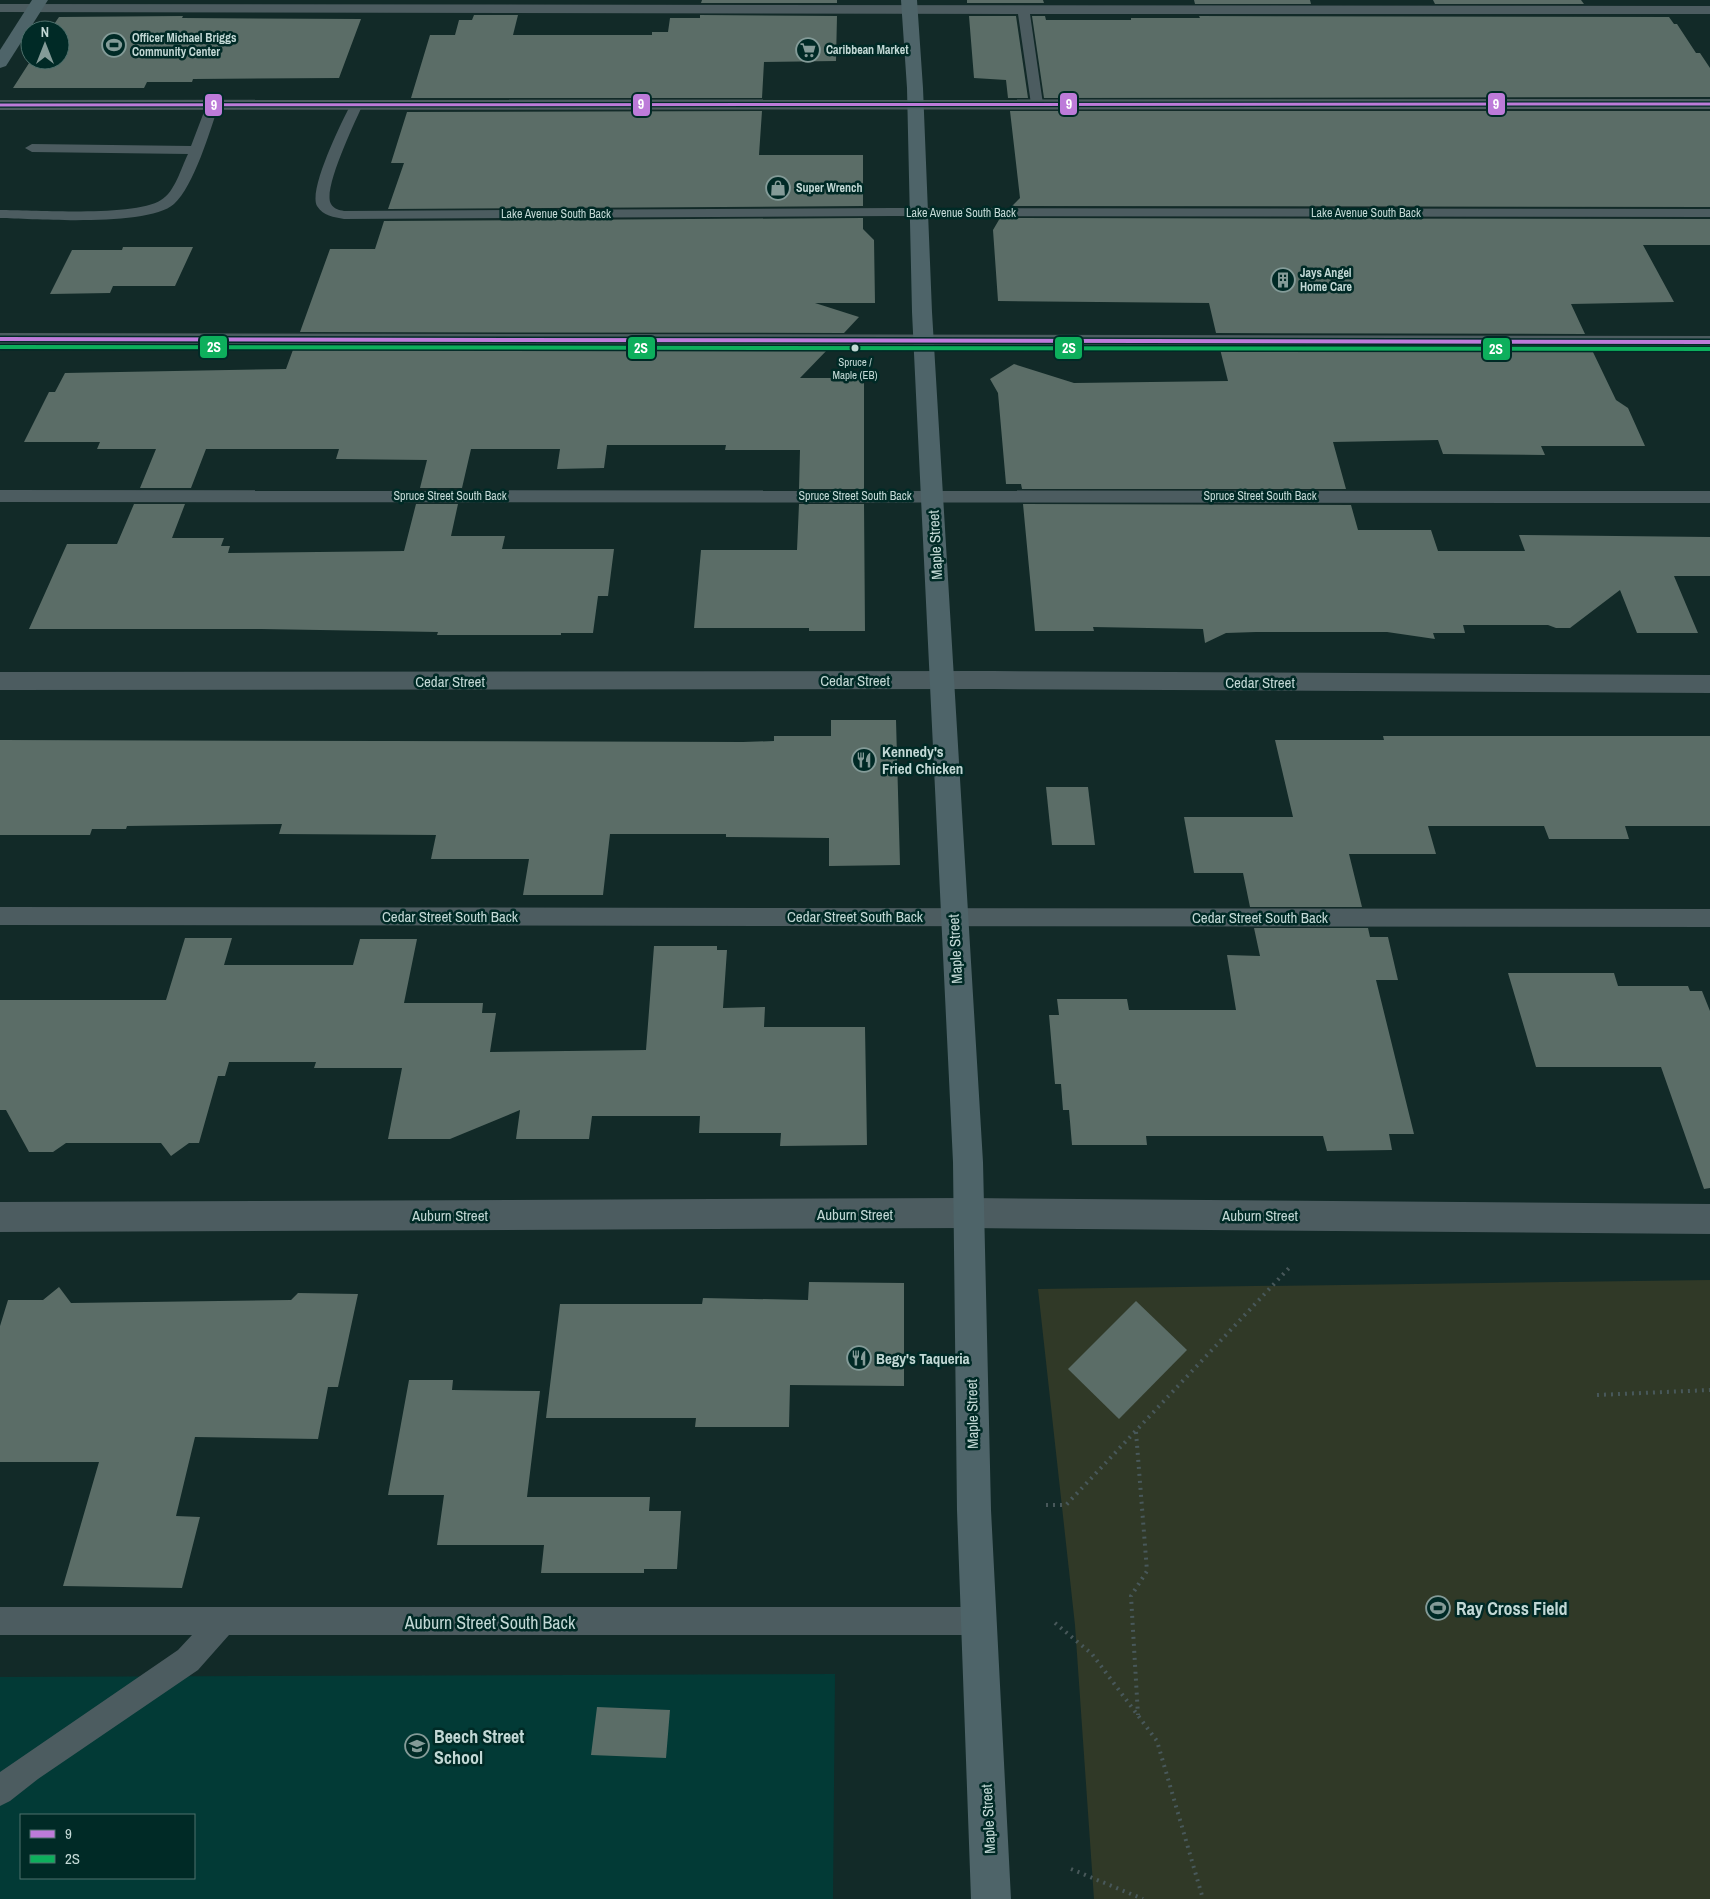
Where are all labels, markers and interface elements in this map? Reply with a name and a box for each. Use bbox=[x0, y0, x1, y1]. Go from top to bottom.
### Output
north arrow bbox=[20, 20, 70, 70]
text: N bbox=[41, 23, 49, 41]
place label: Officer Michael Briggs Community Center bbox=[132, 30, 237, 60]
sports icon: Officer Michael Briggs Community Center bbox=[101, 32, 127, 58]
supermarket icon: Caribbean Market bbox=[795, 37, 821, 63]
place label: Caribbean Market bbox=[826, 42, 909, 58]
line badge: 9 bbox=[1059, 92, 1078, 116]
line badge: 9 bbox=[1487, 92, 1506, 116]
line badge: 9 bbox=[204, 93, 223, 117]
line badge: 9 bbox=[632, 93, 651, 117]
text: 9 bbox=[638, 95, 644, 113]
text: 9 bbox=[1066, 95, 1072, 113]
text: 9 bbox=[1493, 95, 1499, 113]
text: 9 bbox=[211, 96, 217, 114]
shop icon: Super Wrench bbox=[765, 175, 791, 201]
place label: Super Wrench bbox=[796, 180, 863, 196]
street label: Lake Avenue South Back bbox=[906, 205, 1016, 221]
street label: Lake Avenue South Back bbox=[1311, 205, 1421, 221]
street label: Lake Avenue South Back bbox=[501, 206, 611, 222]
place label: Jays Angel Home Care bbox=[1300, 265, 1352, 295]
building icon: Jays Angel Home Care bbox=[1270, 267, 1296, 293]
line badge: 2S bbox=[199, 335, 228, 359]
line badge: 2S bbox=[627, 336, 656, 360]
line badge: 2S bbox=[1054, 336, 1083, 360]
line badge: 2S bbox=[1482, 337, 1511, 361]
text: 2S bbox=[207, 338, 221, 356]
text: 2S bbox=[634, 339, 648, 357]
text: 2S bbox=[1062, 339, 1076, 357]
text: 2S bbox=[1489, 340, 1503, 358]
marker: Spruce / Maple (EB) bbox=[850, 343, 860, 353]
place label: Spruce / Maple (EB) bbox=[832, 355, 878, 382]
street label: Spruce Street South Back bbox=[393, 488, 507, 504]
street label: Spruce Street South Back bbox=[798, 488, 912, 504]
street label: Spruce Street South Back bbox=[1203, 488, 1317, 504]
street label: Maple Street bbox=[923, 509, 947, 580]
street label: Cedar Street bbox=[820, 670, 890, 691]
street label: Cedar Street bbox=[415, 671, 485, 692]
street label: Cedar Street bbox=[1225, 672, 1295, 693]
place label: Kennedy's Fried Chicken bbox=[882, 741, 963, 779]
restaurant icon: Kennedy's Fried Chicken bbox=[851, 747, 877, 773]
street label: Cedar Street South Back bbox=[382, 906, 519, 927]
street label: Cedar Street South Back bbox=[787, 906, 924, 927]
street label: Cedar Street South Back bbox=[1192, 907, 1329, 928]
street label: Maple Street bbox=[943, 913, 967, 984]
street label: Auburn Street bbox=[816, 1204, 894, 1225]
street label: Auburn Street bbox=[411, 1205, 489, 1226]
street label: Auburn Street bbox=[1221, 1205, 1299, 1226]
restaurant icon: Begy's Taqueria bbox=[846, 1345, 872, 1371]
place label: Begy's Taqueria bbox=[876, 1348, 970, 1369]
street label: Maple Street bbox=[961, 1378, 983, 1449]
sports icon: Ray Cross Field bbox=[1425, 1595, 1451, 1621]
place label: Ray Cross Field bbox=[1456, 1596, 1568, 1621]
street label: Auburn Street South Back bbox=[404, 1610, 576, 1635]
place label: Beech Street School bbox=[434, 1724, 524, 1770]
school or university icon: Beech Street School bbox=[404, 1733, 430, 1759]
street label: Maple Street bbox=[976, 1783, 1000, 1854]
legend bbox=[20, 1814, 195, 1879]
text: 9 bbox=[65, 1823, 72, 1844]
text: 2S bbox=[65, 1848, 80, 1869]

